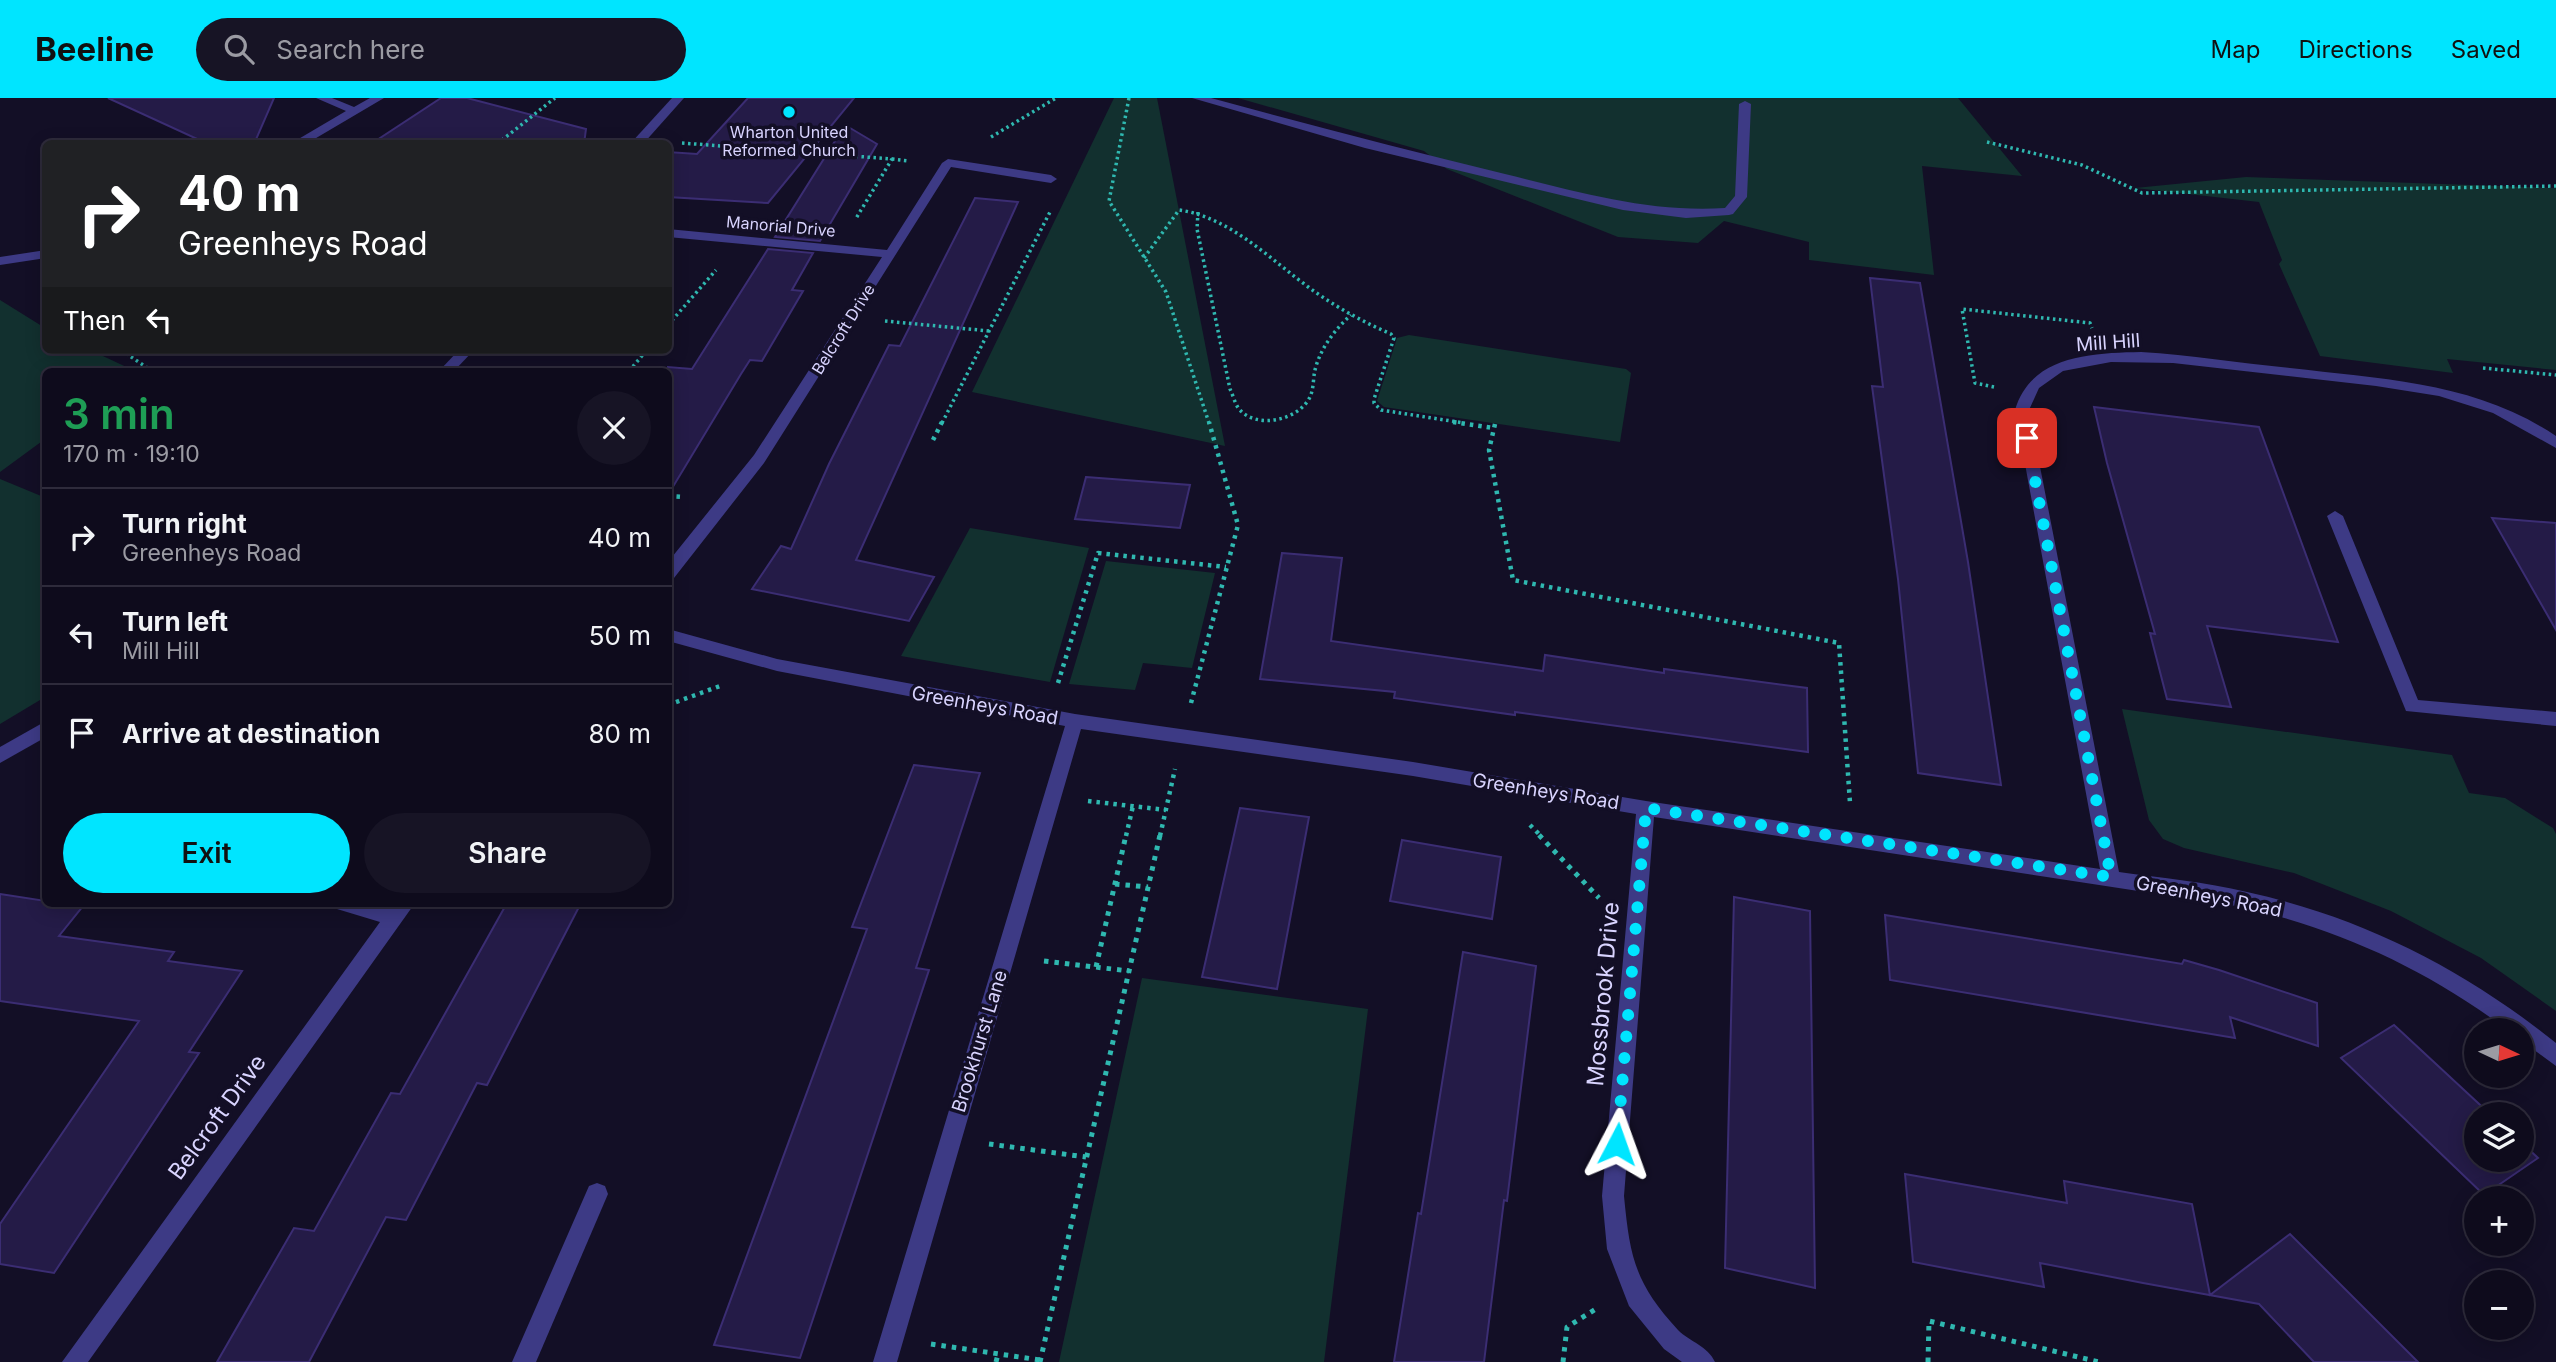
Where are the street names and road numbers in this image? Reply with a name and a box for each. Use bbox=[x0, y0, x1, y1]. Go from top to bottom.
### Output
street label: Manorial Drive bbox=[725, 211, 837, 241]
street label: Belcroft Drive bbox=[807, 280, 879, 378]
street label: Mill Hill bbox=[2075, 329, 2141, 356]
street label: Greenheys Road bbox=[910, 681, 1060, 730]
street label: Greenheys Road bbox=[1471, 769, 1621, 814]
street label: Greenheys Road bbox=[2134, 871, 2284, 922]
street label: Mossbrook Drive bbox=[1581, 901, 1625, 1087]
street label: Brookhurst Lane bbox=[947, 967, 1012, 1115]
street label: Belcroft Drive bbox=[162, 1049, 272, 1185]

